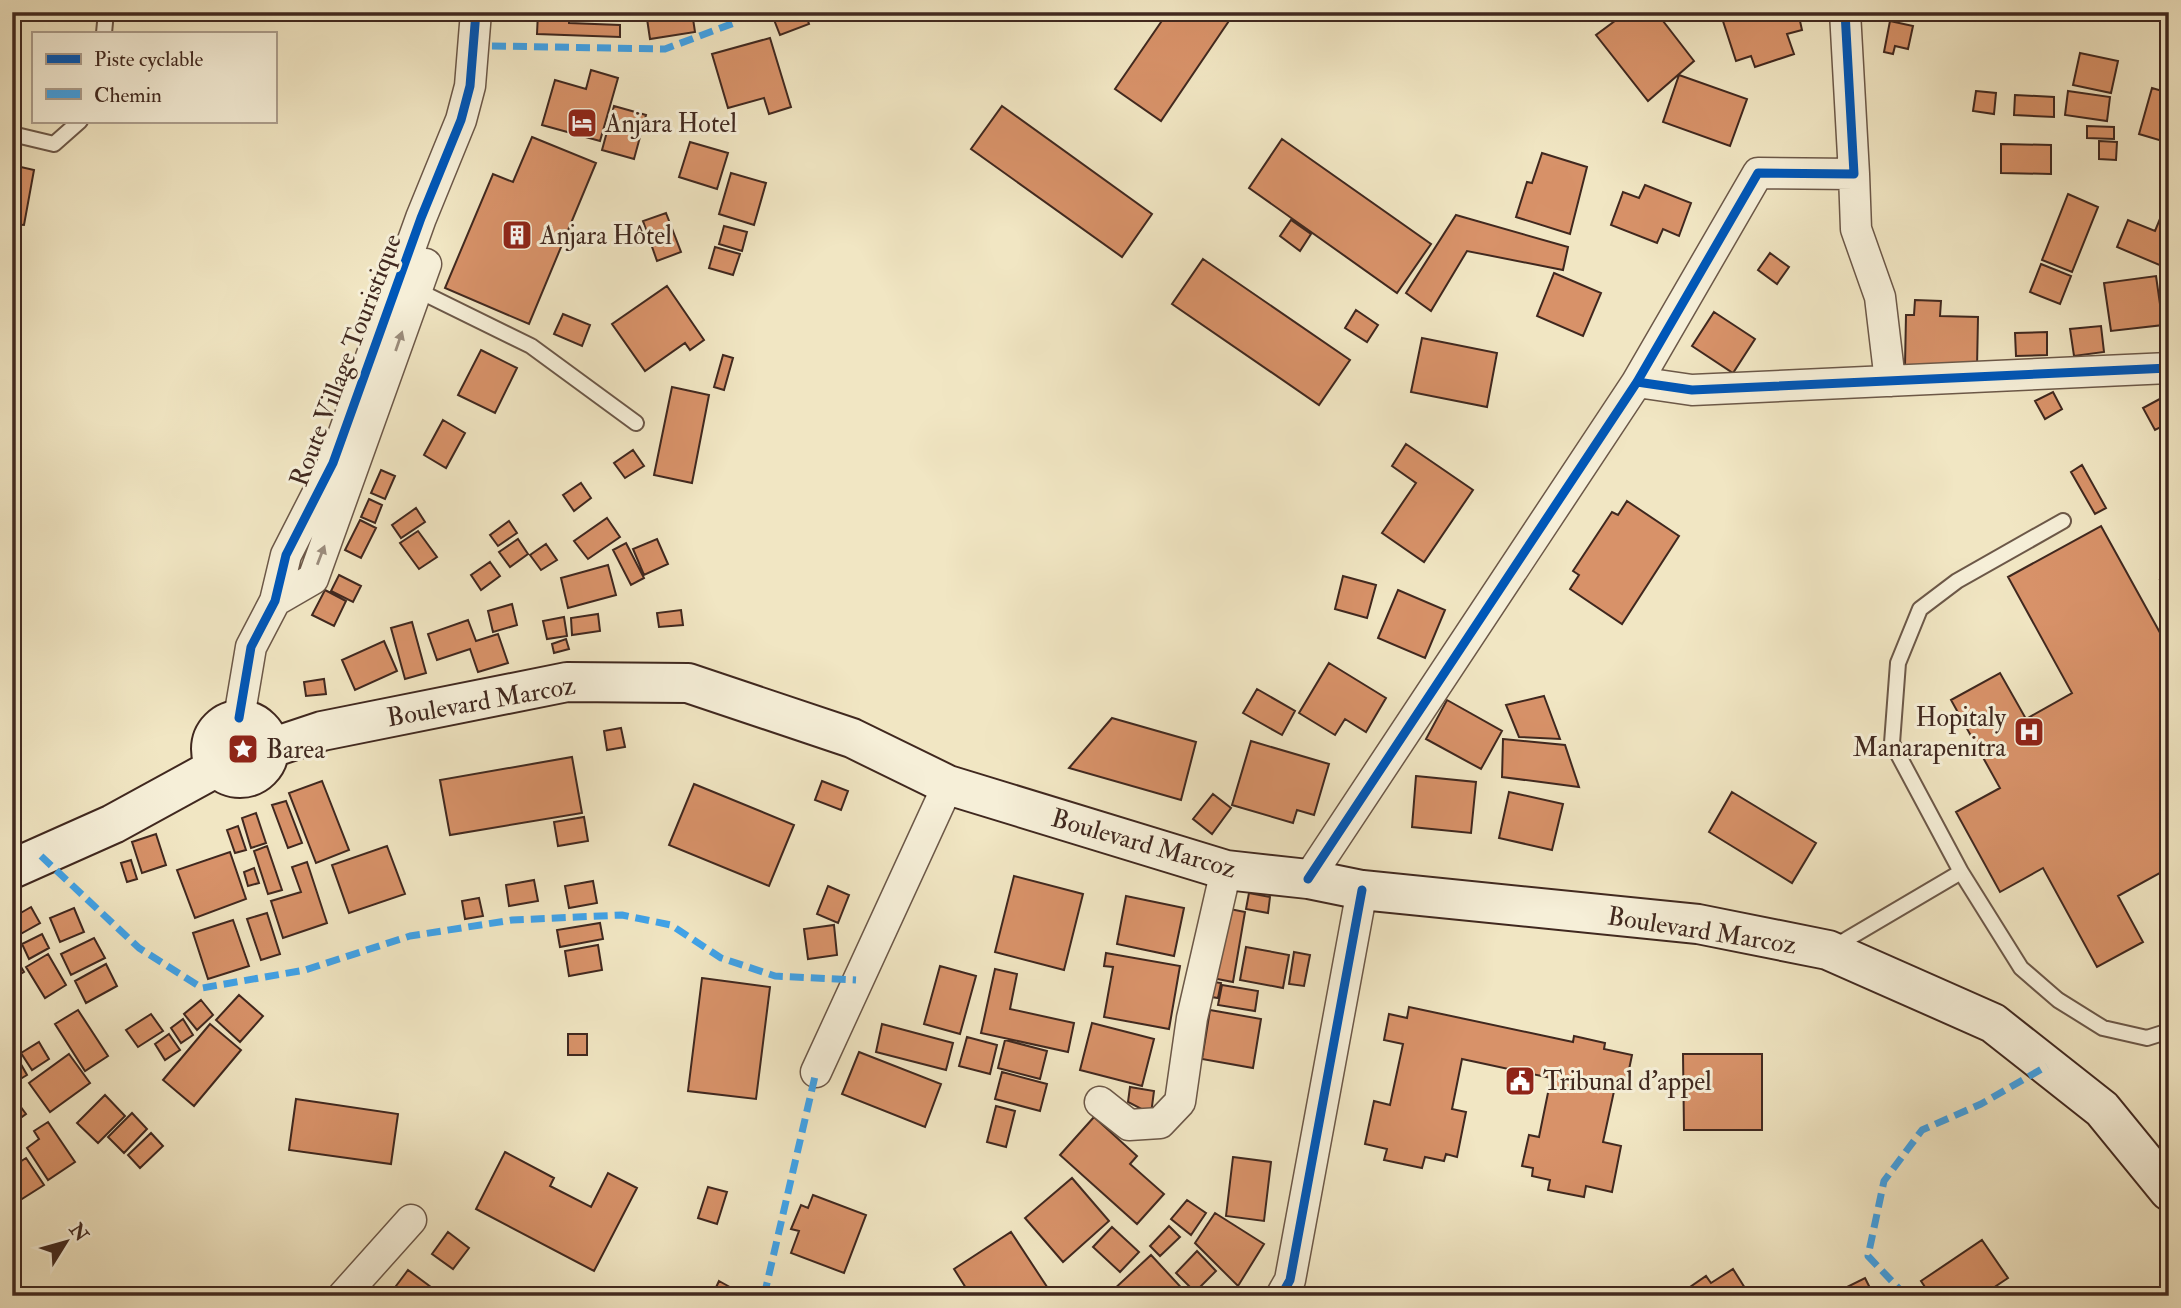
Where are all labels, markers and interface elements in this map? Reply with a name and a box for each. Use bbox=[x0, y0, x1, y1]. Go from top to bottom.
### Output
legend bbox=[32, 32, 276, 122]
text: Piste cyclable bbox=[94, 46, 203, 73]
text: Chemin bbox=[94, 82, 162, 109]
hotel icon: Anjara Hotel bbox=[565, 106, 599, 140]
place label: Anjara Hotel bbox=[604, 108, 737, 140]
building icon: Anjara Hôtel bbox=[500, 218, 534, 252]
place label: Anjara Hôtel bbox=[539, 220, 672, 252]
street label: Route Village Touristique bbox=[283, 229, 409, 491]
one-way arrow bbox=[394, 331, 405, 352]
one-way arrow bbox=[316, 545, 327, 566]
street label: Boulevard Marcoz bbox=[384, 670, 578, 734]
place label: Hopitaly Manarapenitra bbox=[1853, 702, 2007, 765]
hospital icon: Hopitaly Manarapenitra bbox=[2012, 715, 2046, 749]
place icon: Barea bbox=[226, 732, 260, 766]
place label: Barea bbox=[266, 734, 325, 766]
street label: Boulevard Marcoz bbox=[1048, 802, 1240, 886]
street label: Boulevard Marcoz bbox=[1605, 900, 1799, 962]
public building icon: Tribunal d'appel bbox=[1503, 1064, 1537, 1098]
place label: Tribunal d'appel bbox=[1543, 1066, 1712, 1099]
north arrow bbox=[32, 1206, 102, 1276]
text: N bbox=[63, 1218, 94, 1247]

